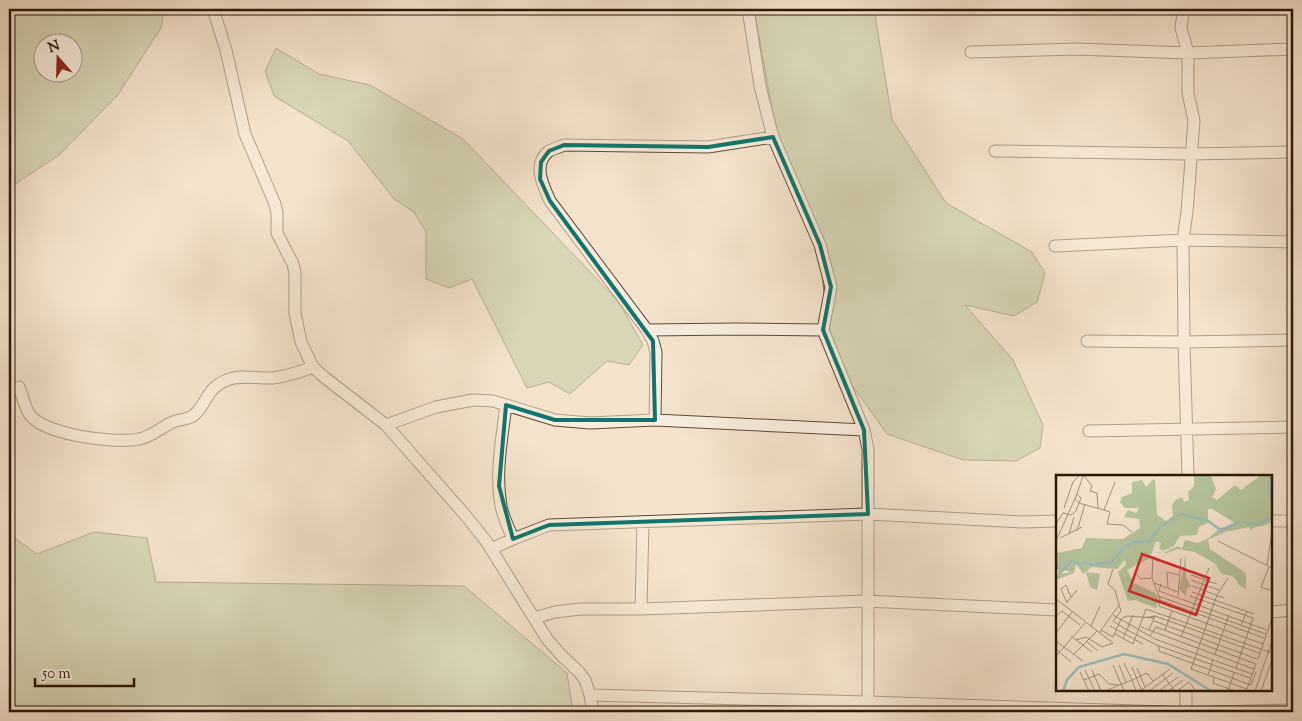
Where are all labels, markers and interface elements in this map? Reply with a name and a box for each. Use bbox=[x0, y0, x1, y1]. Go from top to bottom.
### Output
north arrow bbox=[32, 32, 82, 82]
text: N bbox=[46, 36, 63, 59]
inset map bbox=[1056, 475, 1272, 691]
scale bar bbox=[35, 656, 134, 688]
text: 50 m bbox=[41, 664, 71, 685]

